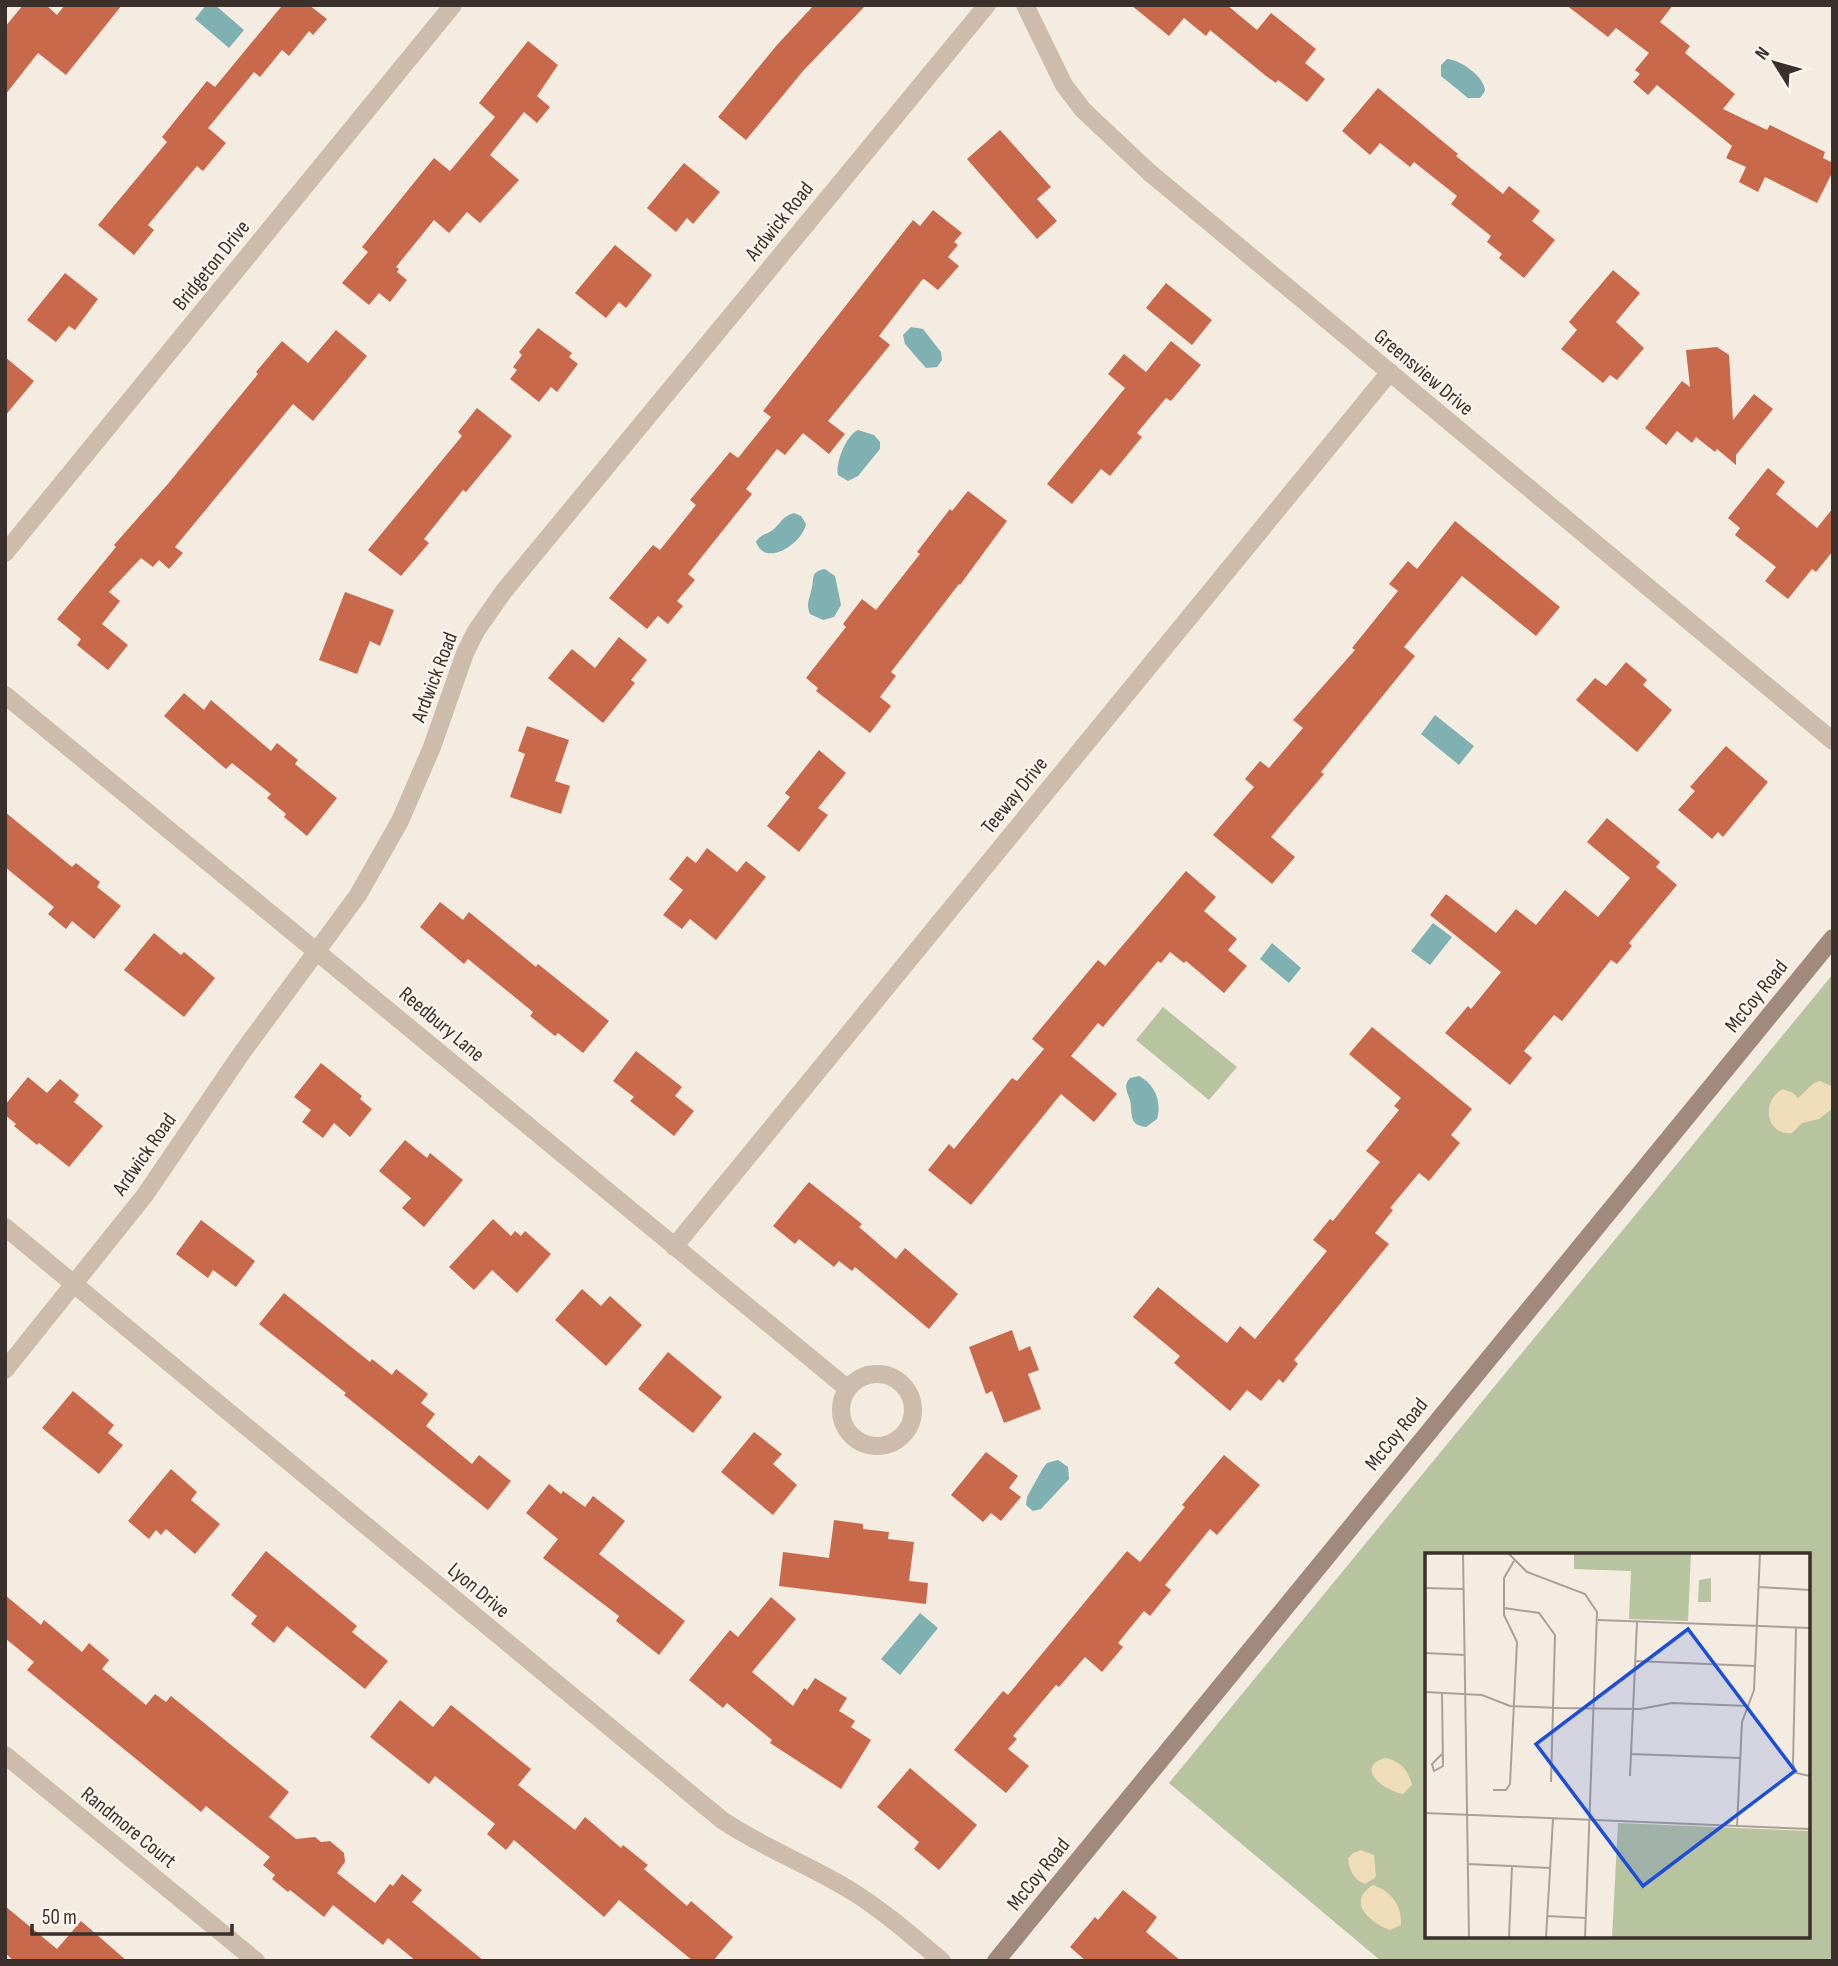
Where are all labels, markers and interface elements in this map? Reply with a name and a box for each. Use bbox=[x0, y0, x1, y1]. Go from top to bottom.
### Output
north arrow bbox=[1740, 28, 1810, 98]
text: N bbox=[1750, 43, 1775, 65]
street label: Ardwick Road bbox=[739, 177, 819, 267]
street label: Bridgeton Drive bbox=[167, 215, 255, 315]
street label: Greensview Drive bbox=[1369, 324, 1478, 421]
street label: Ardwick Road bbox=[406, 629, 463, 727]
street label: Teeway Drive bbox=[976, 752, 1053, 839]
street label: McCoy Road bbox=[1720, 955, 1793, 1038]
street label: Reedbury Lane bbox=[394, 982, 489, 1067]
street label: Ardwick Road bbox=[107, 1109, 182, 1201]
street label: McCoy Road bbox=[1360, 1393, 1433, 1476]
inset map bbox=[1425, 1553, 1810, 1938]
street label: Lyon Drive bbox=[443, 1557, 515, 1623]
street label: Randmore Court bbox=[76, 1781, 181, 1873]
street label: McCoy Road bbox=[1002, 1833, 1075, 1916]
scale bar bbox=[32, 1892, 231, 1936]
text: 50 m bbox=[42, 1905, 77, 1930]

